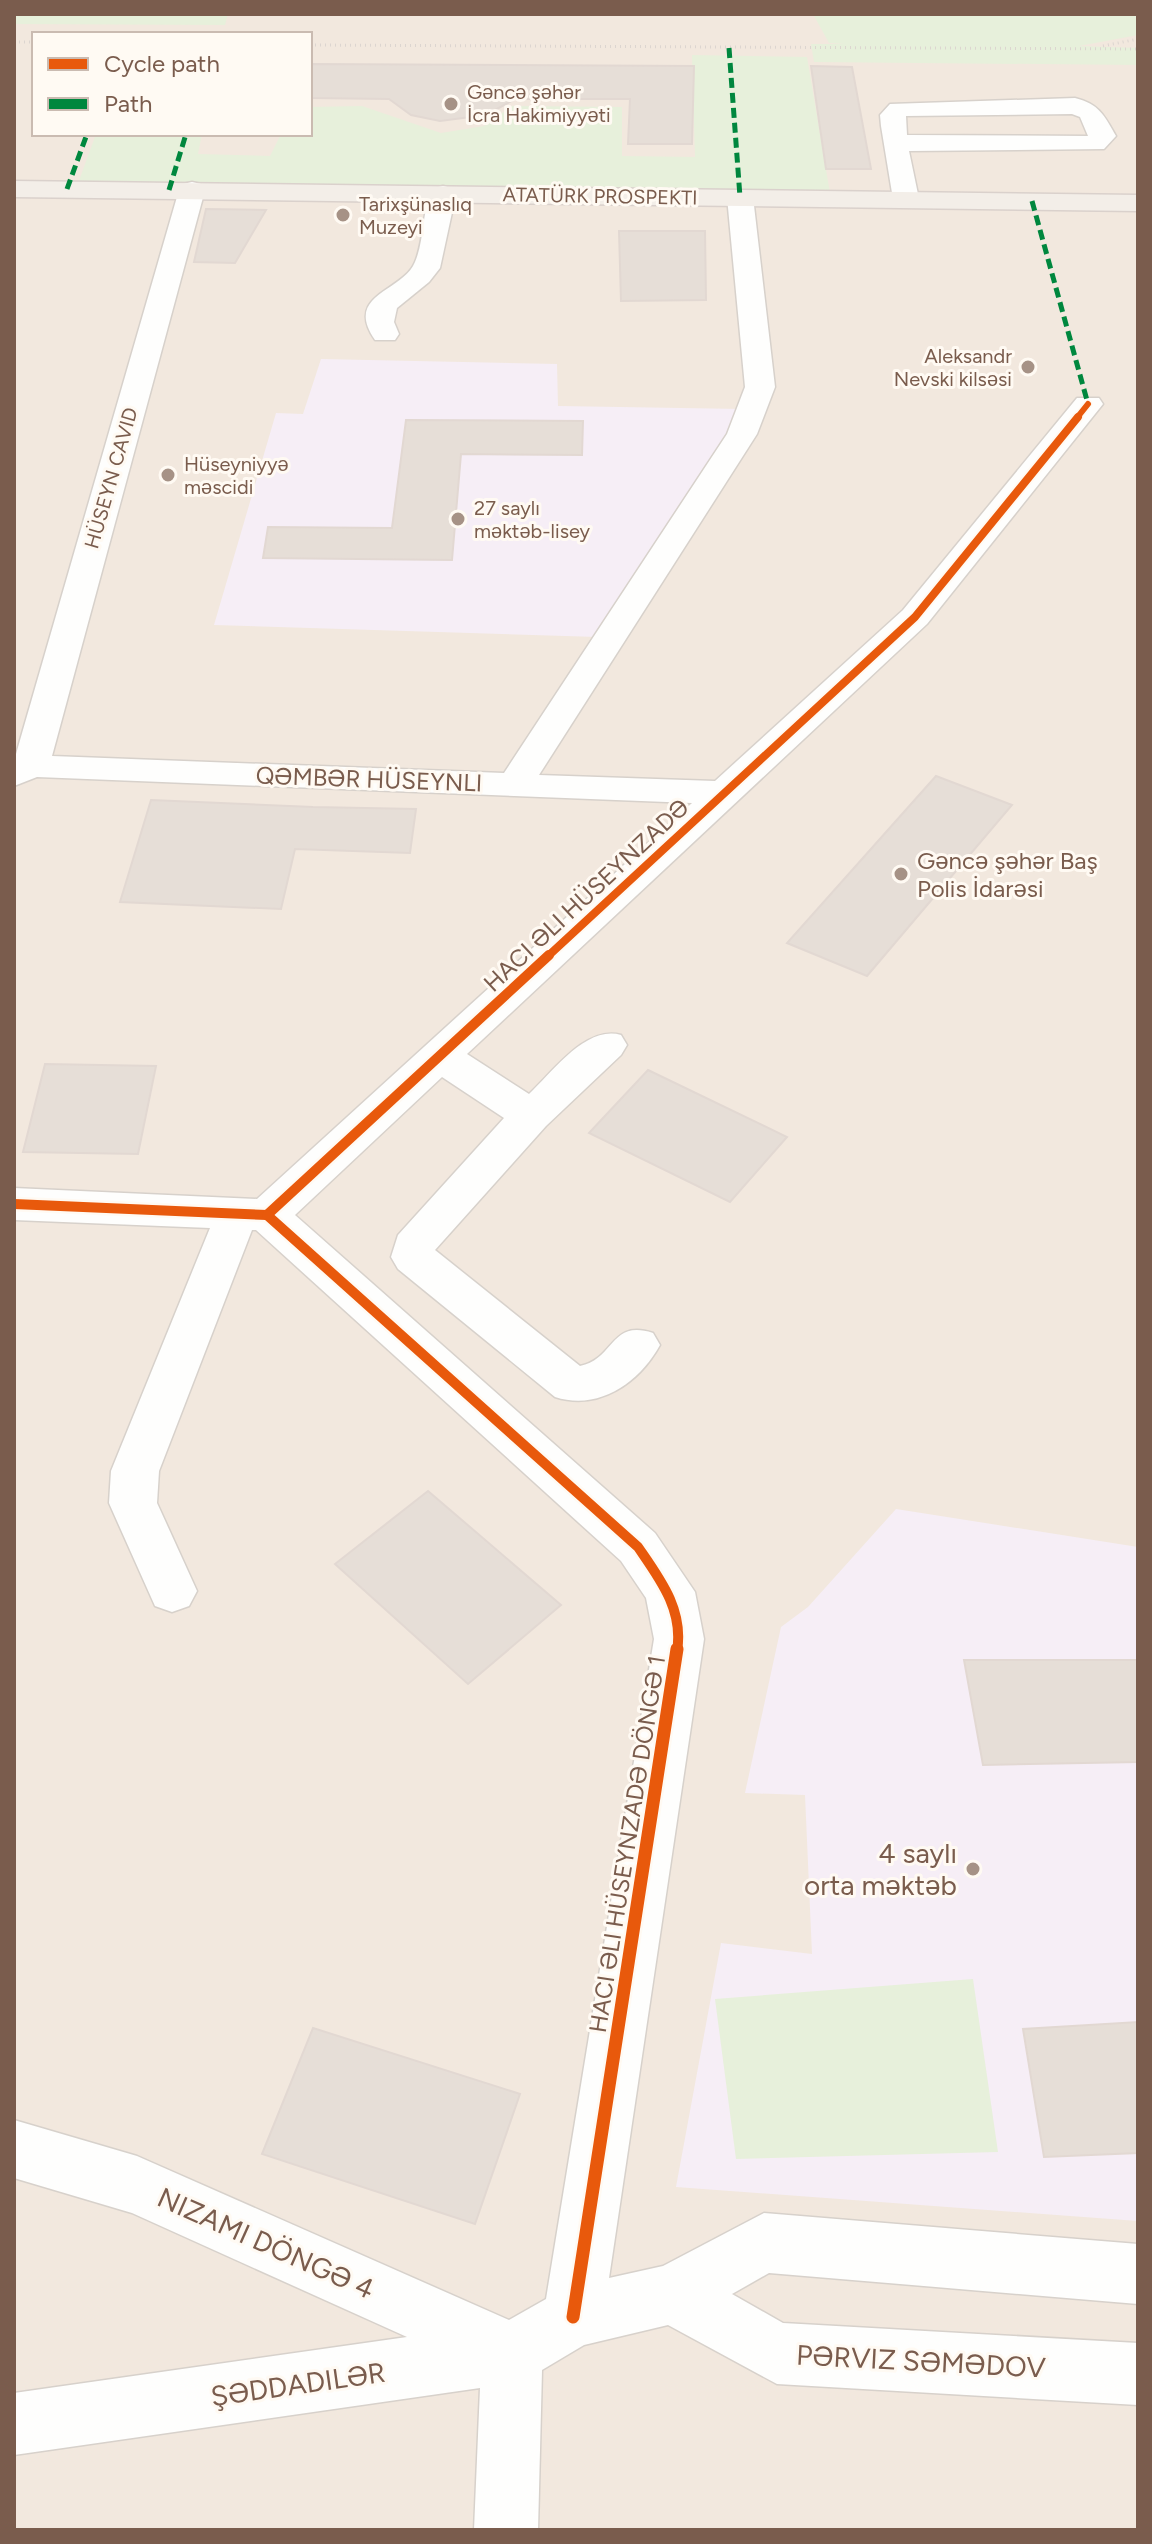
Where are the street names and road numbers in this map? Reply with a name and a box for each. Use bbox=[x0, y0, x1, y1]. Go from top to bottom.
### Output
street label: ATATÜRK PROSPEKTI bbox=[502, 182, 698, 210]
street label: HÜSEYN CAVID bbox=[79, 405, 143, 551]
street label: QƏMBƏR HÜSEYNLI bbox=[255, 761, 483, 797]
street label: HACI ƏLI HÜSEYNZADƏ bbox=[477, 792, 695, 998]
street label: HACI ƏLI HÜSEYNZADƏ DÖNGƏ 1 bbox=[583, 1653, 671, 2035]
street label: NIZAMI DÖNGƏ 4 bbox=[152, 2180, 380, 2306]
street label: PƏRVIZ SƏMƏDOV bbox=[795, 2337, 1047, 2385]
street label: ŞƏDDADILƏR bbox=[209, 2355, 387, 2413]

